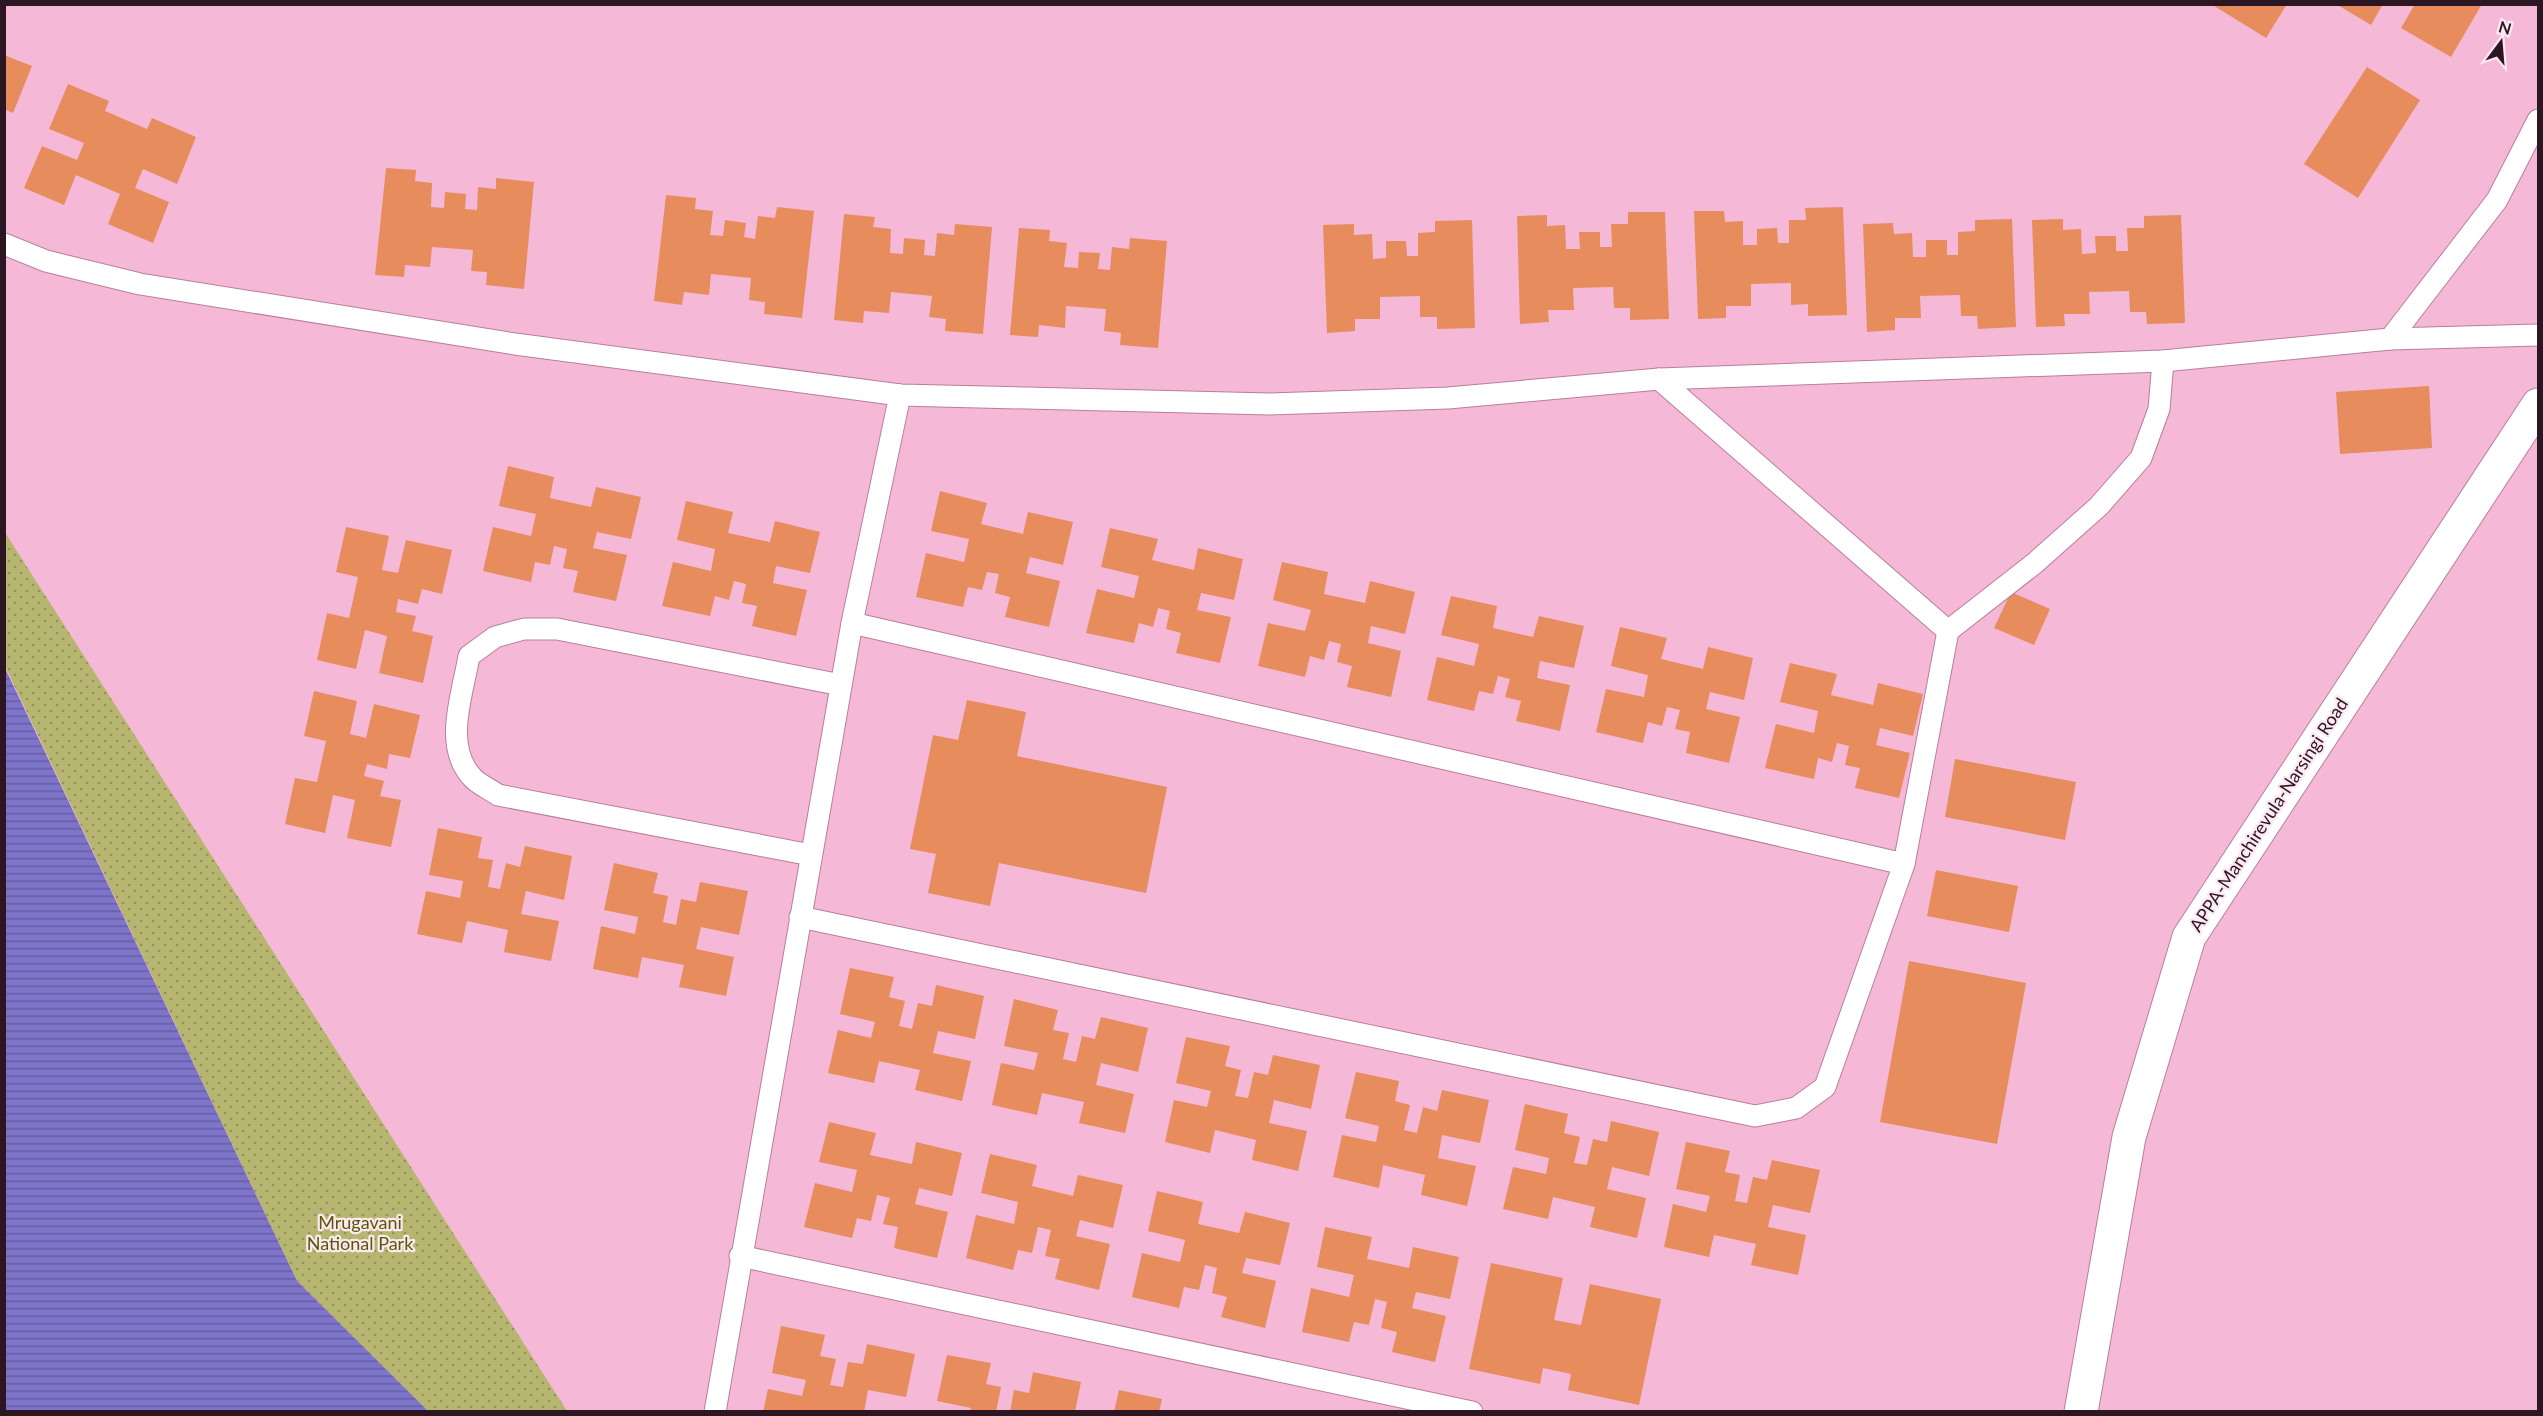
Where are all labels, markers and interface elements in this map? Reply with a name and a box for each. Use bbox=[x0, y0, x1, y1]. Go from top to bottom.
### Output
north arrow bbox=[2471, 12, 2531, 72]
text: N bbox=[2497, 16, 2514, 38]
street label: APPA-Manchirevula-Narsingi Road bbox=[2184, 694, 2352, 935]
park label: Mrugavani National Park bbox=[307, 1211, 414, 1254]

